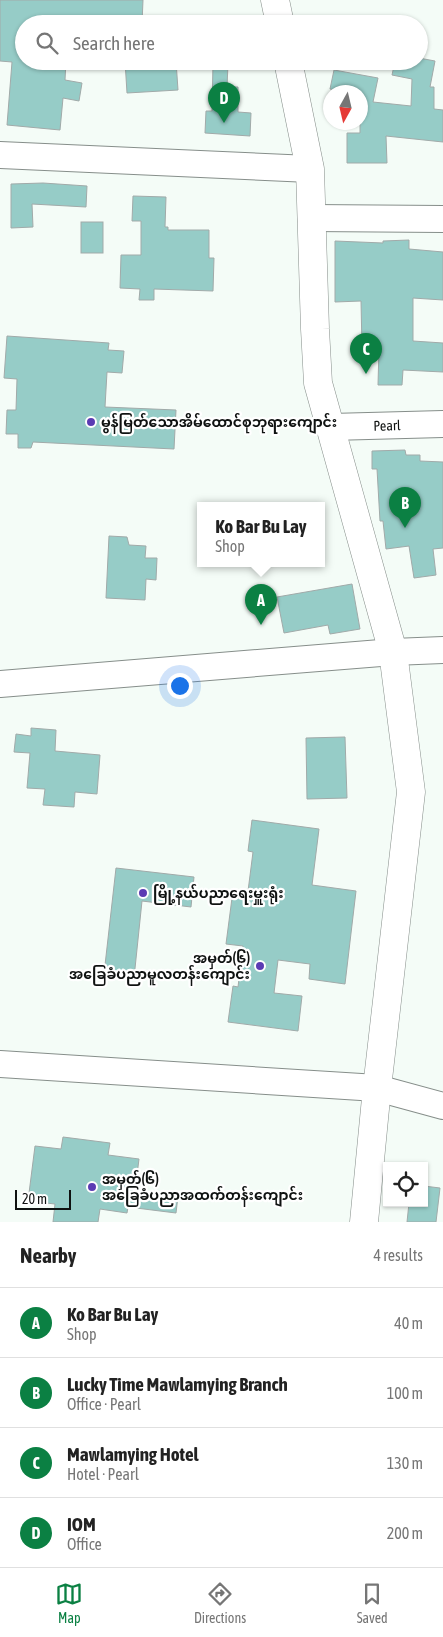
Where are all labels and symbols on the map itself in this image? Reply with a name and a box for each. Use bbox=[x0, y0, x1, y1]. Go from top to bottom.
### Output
pin: D bbox=[208, 82, 240, 123]
north arrow bbox=[323, 85, 368, 130]
pin: C bbox=[350, 333, 382, 374]
place label: မွန်မြတ်သောအိမ်ထောင်စုဘုရားကျောင်း bbox=[101, 412, 337, 434]
marker: မွန်မြတ်သောအိမ်ထောင်စုဘုရားကျောင်း bbox=[85, 416, 97, 428]
street label: Pearl bbox=[373, 417, 401, 434]
pin: B bbox=[389, 487, 421, 528]
pin: A bbox=[245, 584, 277, 625]
your location bbox=[167, 673, 193, 699]
place label: မြို့နယ်ပညာရေးမှူးရုံး bbox=[153, 883, 284, 905]
marker: မြို့နယ်ပညာရေးမှူးရုံး bbox=[137, 887, 149, 899]
place label: အမှတ်(၆) အခြေခံပညာမူလတန်းကျောင်း bbox=[69, 948, 250, 986]
marker: အမှတ်(၆) အခြေခံပညာမူလတန်းကျောင်း bbox=[254, 960, 266, 972]
place label: အမှတ်(၆) အခြေခံပညာအထက်တန်းကျောင်း bbox=[102, 1169, 303, 1207]
marker: အမှတ်(၆) အခြေခံပညာအထက်တန်းကျောင်း bbox=[86, 1181, 98, 1193]
scale bar bbox=[15, 1187, 71, 1210]

